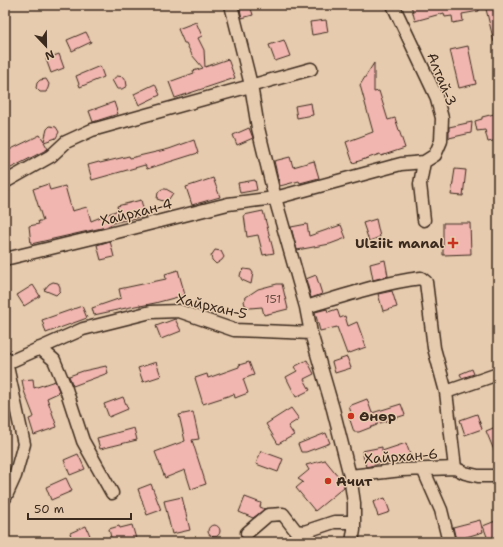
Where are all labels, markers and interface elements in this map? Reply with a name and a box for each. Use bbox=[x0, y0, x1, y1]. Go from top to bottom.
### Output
north arrow bbox=[26, 26, 66, 66]
text: N bbox=[42, 46, 56, 64]
street label: Алтай-3 bbox=[423, 50, 461, 108]
street label: Хайрхан-4 bbox=[98, 194, 174, 230]
place label: Ulziit manal bbox=[355, 234, 444, 252]
marker: Ulziit manal bbox=[447, 237, 459, 249]
street label: Хайрхан-5 bbox=[175, 289, 249, 323]
house number: 151 bbox=[265, 291, 281, 307]
place label: Өнөр bbox=[359, 407, 396, 425]
marker: Өнөр bbox=[346, 411, 356, 421]
street label: Хайрхан-6 bbox=[364, 444, 438, 468]
place label: Ачит bbox=[336, 472, 373, 490]
marker: Ачит bbox=[323, 476, 333, 486]
scale bar bbox=[28, 495, 131, 521]
text: 50 m bbox=[34, 501, 64, 517]

